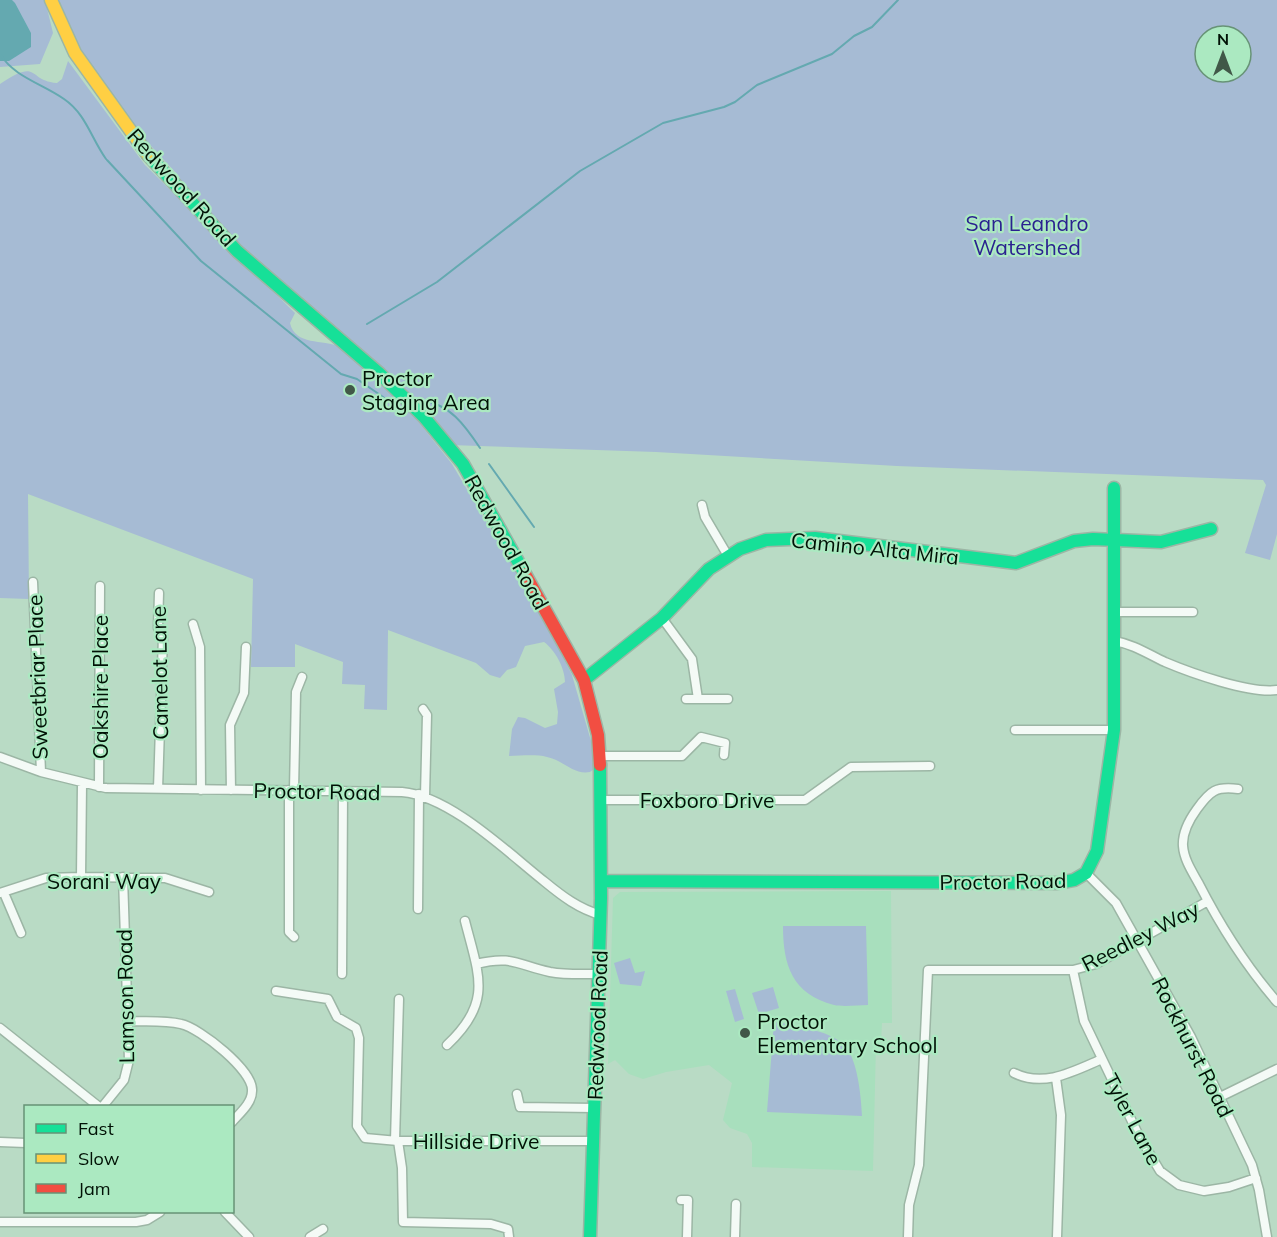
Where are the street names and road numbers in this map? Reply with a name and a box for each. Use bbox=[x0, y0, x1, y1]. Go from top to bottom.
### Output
street label: Redwood Road bbox=[122, 123, 242, 251]
street label: Redwood Road bbox=[459, 470, 555, 614]
street label: Camino Alta Mira bbox=[790, 526, 960, 570]
street label: Sweetbriar Place bbox=[21, 594, 53, 760]
street label: Camelot Lane bbox=[145, 606, 173, 740]
street label: Oakshire Place bbox=[87, 615, 113, 759]
street label: Proctor Road bbox=[253, 777, 381, 805]
street label: Foxboro Drive bbox=[640, 787, 774, 813]
street label: Proctor Road bbox=[939, 867, 1067, 895]
street label: Sorani Way bbox=[47, 868, 161, 894]
street label: Reedley Way bbox=[1077, 895, 1203, 977]
street label: Lamson Road bbox=[111, 929, 139, 1063]
street label: Redwood Road bbox=[581, 950, 613, 1100]
street label: Rockhurst Road bbox=[1146, 972, 1240, 1122]
street label: Tyler Lane bbox=[1098, 1069, 1168, 1169]
street label: Hillside Drive bbox=[413, 1128, 539, 1154]

